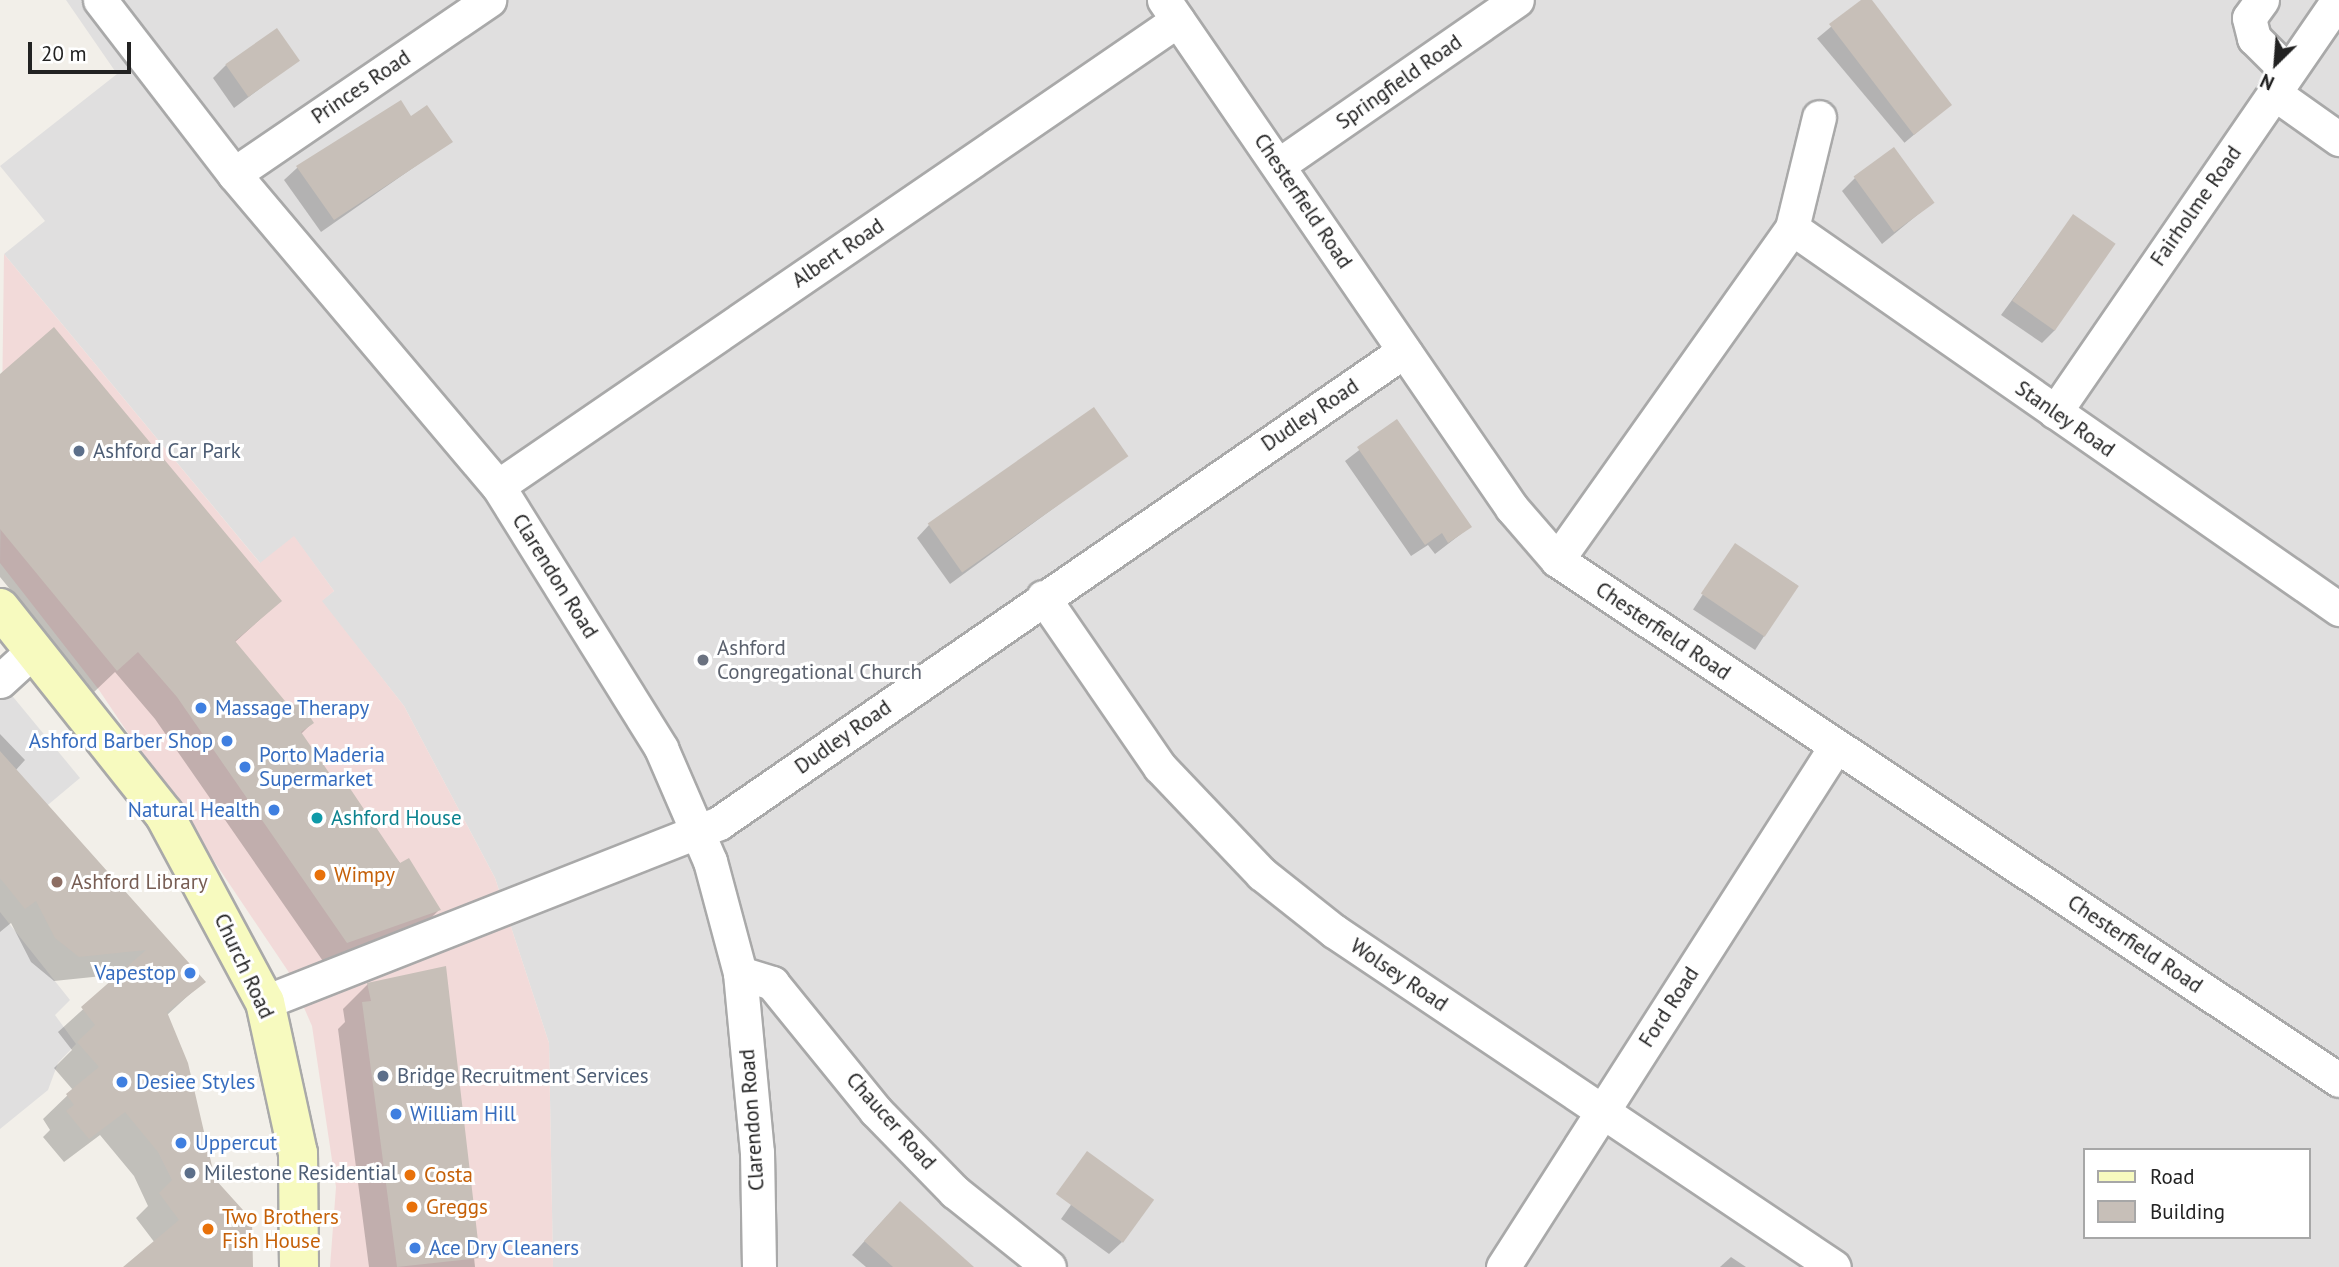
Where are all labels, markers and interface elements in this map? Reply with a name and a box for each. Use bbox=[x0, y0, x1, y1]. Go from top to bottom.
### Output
scale bar bbox=[32, 28, 135, 72]
north arrow bbox=[2241, 28, 2311, 98]
street label: Springfield Road bbox=[1331, 29, 1467, 135]
text: 20 m bbox=[41, 40, 87, 67]
street label: Princes Road bbox=[307, 45, 415, 129]
text: N bbox=[2256, 69, 2278, 96]
street label: Chesterfield Road bbox=[1249, 129, 1357, 273]
street label: Fairholme Road bbox=[2145, 141, 2247, 271]
street label: Albert Road bbox=[787, 213, 889, 293]
street label: Dudley Road bbox=[1256, 373, 1364, 457]
street label: Stanley Road bbox=[2010, 375, 2120, 463]
place label: Ashford Car Park bbox=[93, 438, 241, 464]
marker: Ashford Car Park bbox=[71, 443, 87, 459]
street label: Clarendon Road bbox=[507, 509, 603, 643]
street label: Chesterfield Road bbox=[1591, 577, 1735, 685]
place label: Ashford Congregational Church bbox=[717, 635, 922, 685]
marker: Ashford Congregational Church bbox=[695, 652, 711, 668]
street label: Dudley Road bbox=[790, 694, 896, 780]
place label: Massage Therapy bbox=[215, 695, 370, 721]
marker: Massage Therapy bbox=[193, 700, 209, 716]
place label: Ashford Barber Shop bbox=[29, 728, 213, 754]
marker: Ashford Barber Shop bbox=[219, 733, 235, 749]
place label: Porto Maderia Supermarket bbox=[259, 742, 385, 792]
marker: Porto Maderia Supermarket bbox=[237, 759, 253, 775]
place label: Natural Health bbox=[128, 797, 260, 823]
marker: Natural Health bbox=[266, 802, 282, 818]
place label: Ashford House bbox=[331, 805, 462, 831]
marker: Ashford House bbox=[309, 810, 325, 826]
place label: Wimpy bbox=[334, 862, 395, 888]
marker: Wimpy bbox=[312, 867, 328, 883]
place label: Ashford Library bbox=[71, 869, 208, 895]
marker: Ashford Library bbox=[49, 874, 65, 890]
street label: Chesterfield Road bbox=[2063, 890, 2207, 998]
street label: Church Road bbox=[209, 909, 279, 1023]
street label: Wolsey Road bbox=[1345, 933, 1453, 1017]
place label: Vapestop bbox=[94, 960, 176, 986]
street label: Ford Road bbox=[1634, 962, 1704, 1052]
marker: Vapestop bbox=[182, 965, 198, 981]
street label: Clarendon Road bbox=[734, 1048, 770, 1192]
place label: Bridge Recruitment Services bbox=[397, 1063, 649, 1089]
street label: Chaucer Road bbox=[841, 1067, 941, 1175]
marker: Bridge Recruitment Services bbox=[375, 1068, 391, 1084]
place label: Desiee Styles bbox=[136, 1069, 255, 1095]
marker: Desiee Styles bbox=[114, 1074, 130, 1090]
place label: William Hill bbox=[410, 1101, 516, 1127]
marker: William Hill bbox=[388, 1106, 404, 1122]
place label: Uppercut bbox=[195, 1130, 277, 1156]
marker: Uppercut bbox=[173, 1135, 189, 1151]
legend bbox=[2084, 1148, 2311, 1239]
place label: Milestone Residential bbox=[204, 1160, 397, 1186]
place label: Costa bbox=[424, 1162, 473, 1188]
text: Road bbox=[2150, 1163, 2194, 1190]
marker: Milestone Residential bbox=[182, 1165, 198, 1181]
marker: Costa bbox=[402, 1167, 418, 1183]
place label: Greggs bbox=[426, 1194, 488, 1220]
text: Building bbox=[2150, 1198, 2225, 1225]
marker: Greggs bbox=[404, 1199, 420, 1215]
place label: Two Brothers Fish House bbox=[222, 1204, 339, 1254]
marker: Two Brothers Fish House bbox=[200, 1221, 216, 1237]
place label: Ace Dry Cleaners bbox=[429, 1235, 580, 1261]
marker: Ace Dry Cleaners bbox=[407, 1240, 423, 1256]

